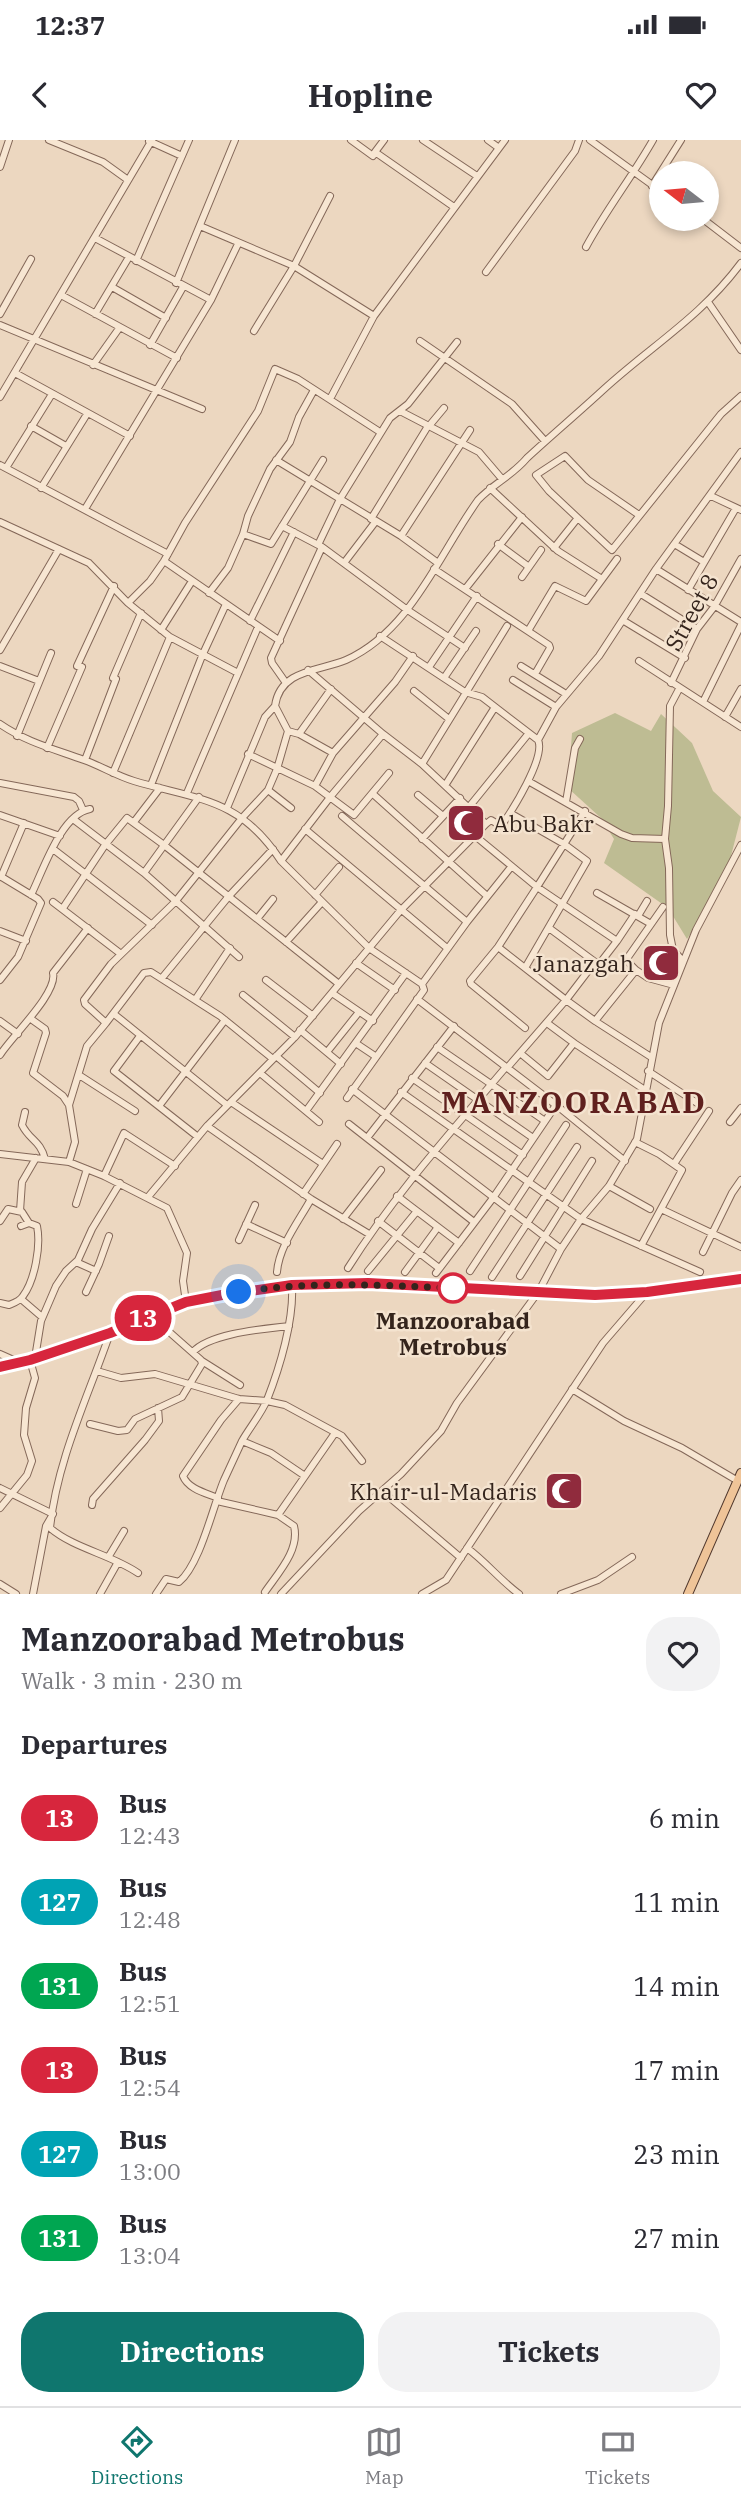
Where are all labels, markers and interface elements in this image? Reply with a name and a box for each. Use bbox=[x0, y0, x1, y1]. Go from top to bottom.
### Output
text: 12:37 bbox=[35, 8, 105, 42]
text: Hopline bbox=[308, 74, 433, 116]
icon: back bbox=[21, 76, 59, 114]
icon: heart bbox=[682, 76, 720, 114]
north arrow bbox=[649, 161, 719, 231]
map controls bbox=[649, 161, 719, 231]
street label: Street 8 bbox=[658, 568, 724, 656]
mosque icon: Abu Bakr bbox=[445, 802, 487, 844]
place label: Abu Bakr bbox=[493, 808, 594, 838]
mosque icon: Janazgah bbox=[640, 942, 682, 984]
place label: Janazgah bbox=[533, 948, 634, 978]
district label: MANZOORABAD bbox=[441, 1082, 707, 1121]
marker: Manzoorabad Metrobus bbox=[438, 1273, 468, 1303]
your location bbox=[221, 1274, 256, 1309]
line badge: 13 bbox=[111, 1295, 174, 1341]
text: 13 bbox=[129, 1302, 157, 1334]
place label: Manzoorabad Metrobus bbox=[376, 1305, 530, 1361]
mosque icon: Khair-ul-Madaris bbox=[543, 1470, 585, 1512]
place label: Khair-ul-Madaris bbox=[350, 1476, 537, 1506]
text: Manzoorabad Metrobus bbox=[21, 1617, 405, 1660]
button: heart bbox=[646, 1617, 720, 1691]
text: Walk · 3 min · 230 m bbox=[21, 1665, 243, 1695]
text: Departures bbox=[21, 1727, 167, 1761]
text: Bus bbox=[119, 1786, 167, 1820]
text: 6 min bbox=[649, 1801, 720, 1835]
text: 13 bbox=[45, 1802, 74, 1834]
text: 12:43 bbox=[119, 1820, 181, 1850]
text: Bus bbox=[119, 1870, 167, 1904]
text: 11 min bbox=[633, 1885, 720, 1919]
text: 127 bbox=[38, 1886, 81, 1918]
text: 12:48 bbox=[119, 1904, 181, 1934]
text: Bus bbox=[119, 1954, 167, 1988]
text: 14 min bbox=[633, 1969, 720, 2003]
text: 131 bbox=[38, 1970, 81, 2002]
text: 12:51 bbox=[119, 1988, 181, 2018]
text: Bus bbox=[119, 2038, 167, 2072]
text: 17 min bbox=[633, 2053, 720, 2087]
text: 13 bbox=[45, 2054, 74, 2086]
text: 12:54 bbox=[119, 2072, 181, 2102]
text: Bus bbox=[119, 2122, 167, 2156]
text: 23 min bbox=[633, 2137, 720, 2171]
text: 127 bbox=[38, 2138, 81, 2170]
text: 13:00 bbox=[119, 2156, 181, 2186]
text: Bus bbox=[119, 2206, 167, 2240]
text: 27 min bbox=[633, 2221, 720, 2255]
text: 131 bbox=[38, 2222, 81, 2254]
text: 13:04 bbox=[119, 2240, 181, 2270]
button: Directions bbox=[21, 2312, 364, 2392]
button: Tickets bbox=[378, 2312, 720, 2392]
tab: Directions bbox=[91, 2423, 183, 2489]
tab: Map bbox=[365, 2423, 404, 2489]
tab: Tickets bbox=[585, 2423, 650, 2489]

